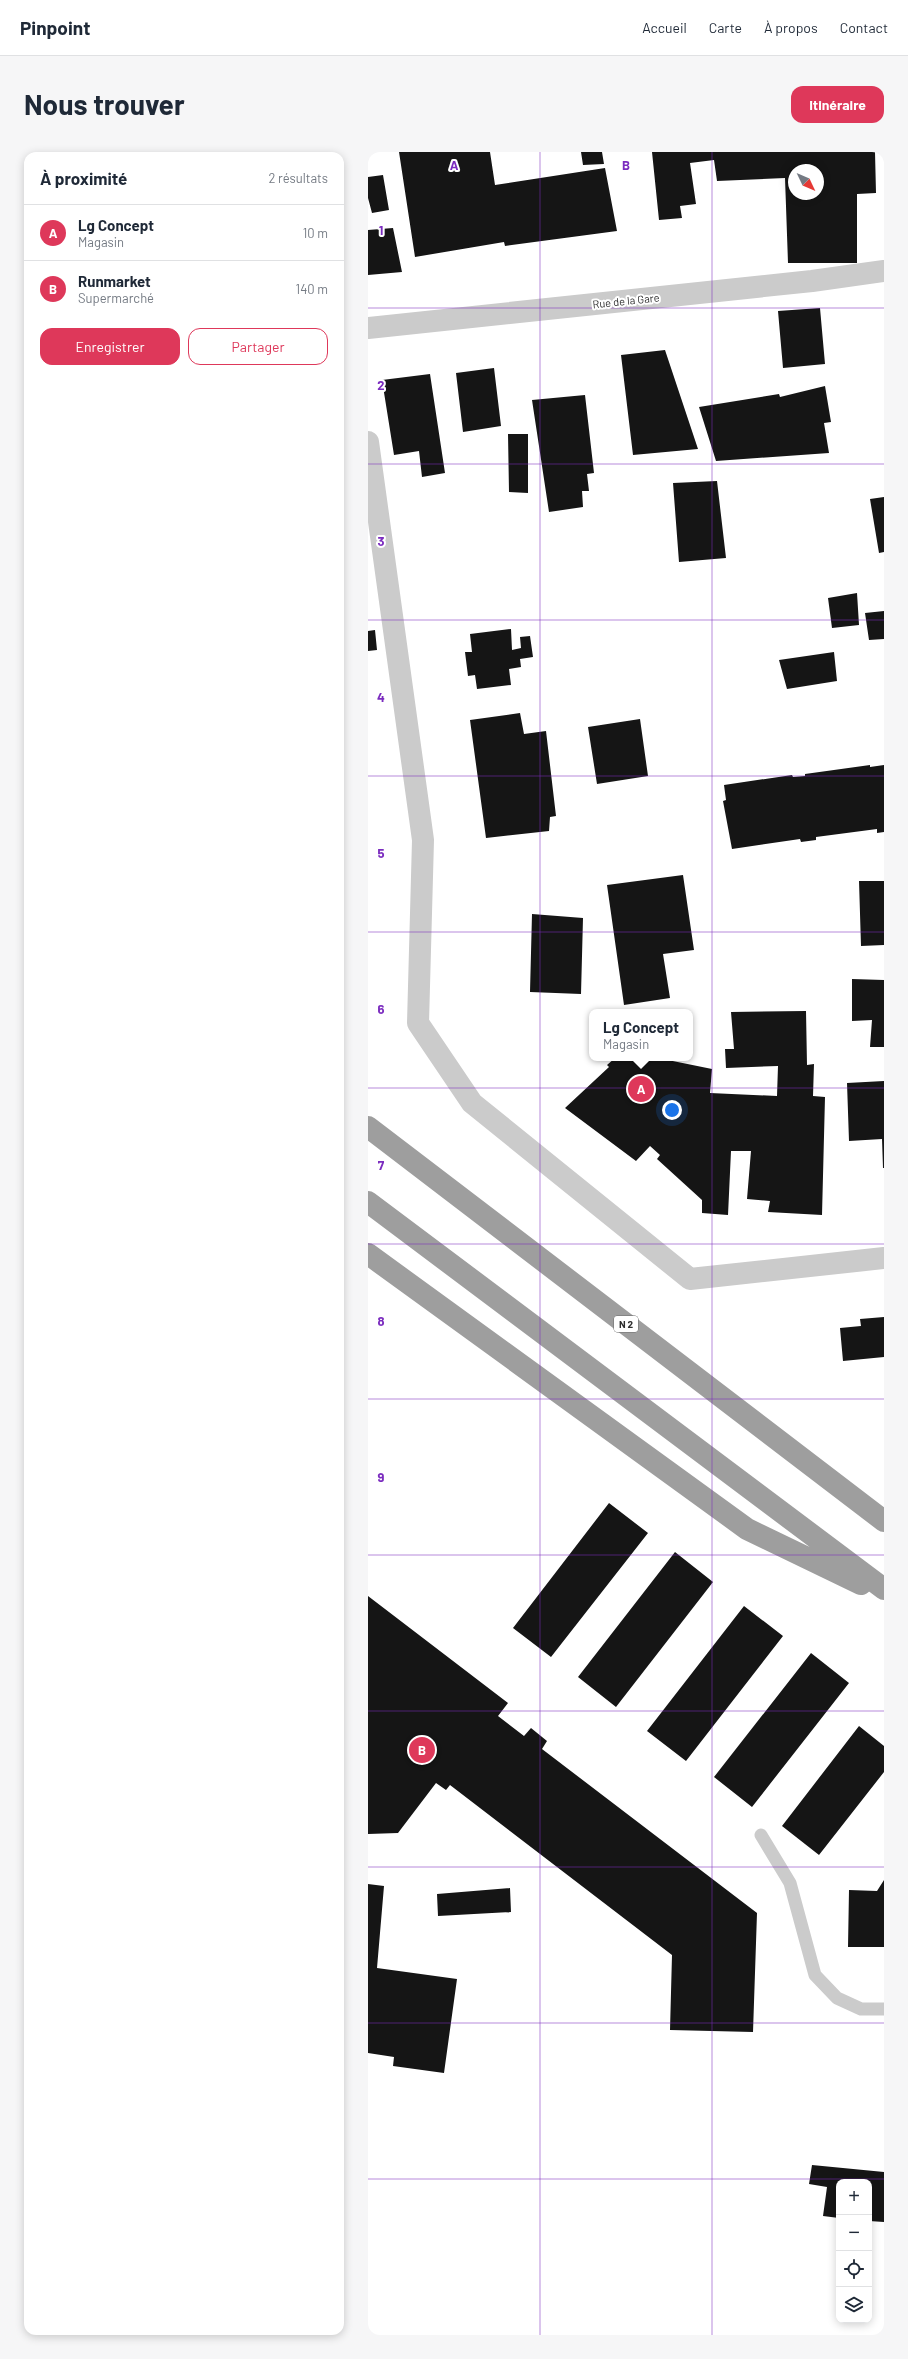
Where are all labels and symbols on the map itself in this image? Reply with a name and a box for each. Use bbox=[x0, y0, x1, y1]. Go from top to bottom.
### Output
text: A bbox=[450, 157, 459, 173]
text: B bbox=[622, 157, 630, 173]
north arrow bbox=[788, 164, 824, 200]
text: 1 bbox=[379, 222, 383, 238]
street label: Rue de la Gare bbox=[592, 291, 660, 310]
text: 2 bbox=[377, 377, 385, 393]
text: 3 bbox=[377, 533, 385, 549]
text: 4 bbox=[377, 689, 385, 705]
text: 5 bbox=[377, 845, 385, 861]
text: 6 bbox=[378, 1001, 385, 1017]
pin: A bbox=[628, 1074, 654, 1104]
your location bbox=[662, 1100, 682, 1120]
text: 7 bbox=[378, 1157, 385, 1173]
text: 8 bbox=[377, 1313, 385, 1329]
road number: N 2 bbox=[614, 1316, 638, 1332]
text: 9 bbox=[378, 1469, 385, 1485]
pin: B bbox=[409, 1735, 435, 1765]

